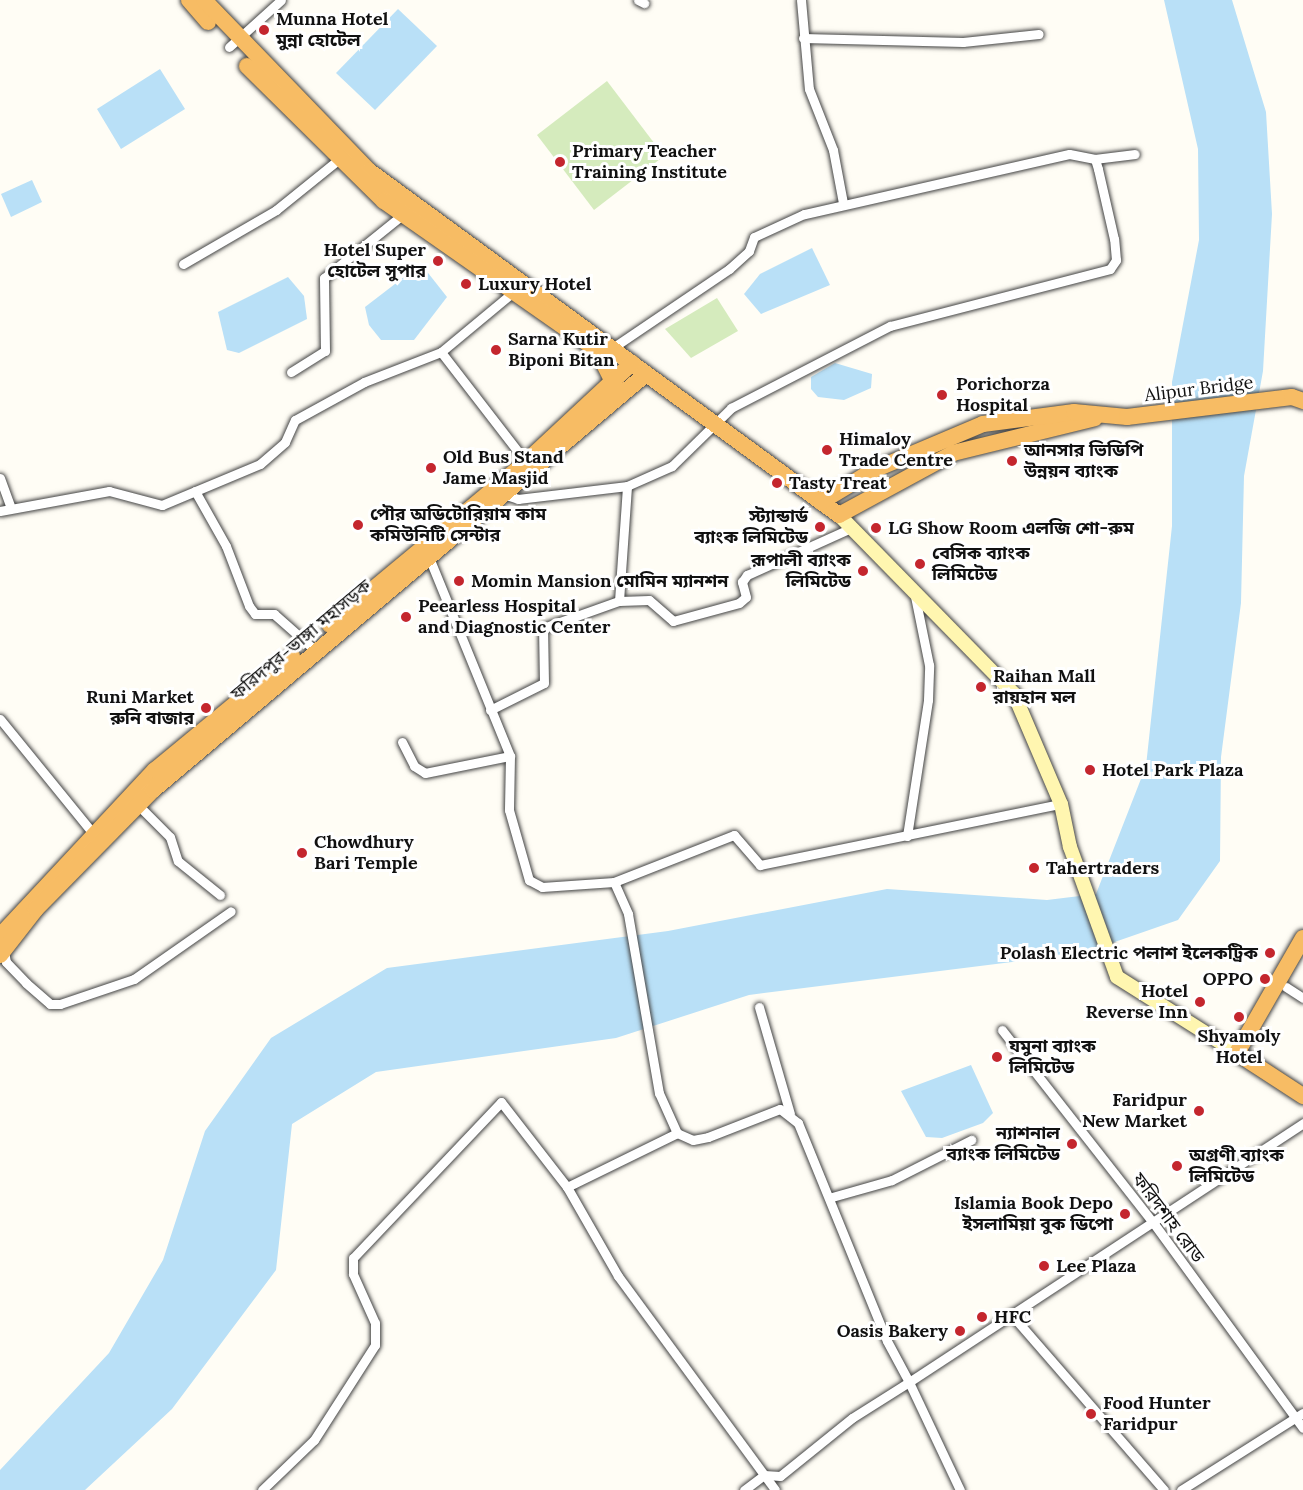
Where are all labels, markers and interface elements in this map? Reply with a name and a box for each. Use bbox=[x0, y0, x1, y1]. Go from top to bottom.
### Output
place label: Munna Hotel মুন্না হোটেল bbox=[276, 9, 388, 52]
marker: Munna Hotel মুন্না হোটেল bbox=[257, 23, 271, 37]
place label: Primary Teacher Training Institute bbox=[572, 141, 727, 184]
marker: Primary Teacher Training Institute bbox=[553, 155, 567, 169]
place label: Hotel Super হোটেল সুপার bbox=[323, 240, 426, 282]
marker: Hotel Super হোটেল সুপার bbox=[431, 254, 445, 268]
place label: Luxury Hotel bbox=[478, 273, 591, 295]
marker: Luxury Hotel bbox=[459, 277, 473, 291]
place label: Sarna Kutir Biponi Bitan bbox=[508, 329, 615, 372]
marker: Sarna Kutir Biponi Bitan bbox=[489, 343, 503, 357]
street label: Alipur Bridge bbox=[1143, 372, 1255, 406]
place label: Porichorza Hospital bbox=[956, 374, 1050, 416]
marker: Porichorza Hospital bbox=[933, 386, 951, 404]
place label: Himaloy Trade Centre bbox=[839, 429, 953, 472]
place label: আনসার ভিডিপি উন্নয়ন ব্যাংক bbox=[1024, 440, 1143, 482]
marker: Himaloy Trade Centre bbox=[820, 443, 834, 457]
place label: Old Bus Stand Jame Masjid bbox=[443, 447, 564, 490]
marker: আনসার ভিডিপি উন্নয়ন ব্যাংক bbox=[1005, 454, 1019, 468]
marker: Old Bus Stand Jame Masjid bbox=[424, 461, 438, 475]
place label: Tasty Treat bbox=[789, 472, 887, 494]
marker: Tasty Treat bbox=[770, 476, 784, 490]
place label: পৌর অডিটোরিয়াম কাম কমিউনিটি সেন্টার bbox=[370, 504, 546, 546]
place label: স্ট্যান্ডার্ড ব্যাংক লিমিটেড bbox=[694, 506, 808, 548]
place label: LG Show Room এলজি শো-রুম bbox=[888, 517, 1134, 539]
marker: পৌর অডিটোরিয়াম কাম কমিউনিটি সেন্টার bbox=[351, 518, 365, 532]
marker: স্ট্যান্ডার্ড ব্যাংক লিমিটেড bbox=[813, 520, 827, 534]
marker: LG Show Room এলজি শো-রুম bbox=[869, 521, 883, 535]
place label: বেসিক ব্যাংক লিমিটেড bbox=[932, 543, 1030, 586]
place label: রূপালী ব্যাংক লিমিটেড bbox=[751, 550, 851, 592]
marker: বেসিক ব্যাংক লিমিটেড bbox=[913, 557, 927, 571]
marker: রূপালী ব্যাংক লিমিটেড bbox=[856, 564, 870, 578]
place label: Momin Mansion মোমিন ম্যানশন bbox=[471, 570, 728, 592]
marker: Momin Mansion মোমিন ম্যানশন bbox=[452, 574, 466, 588]
street label: ফরিদপুর-ভাঙ্গা মহাসড়ক bbox=[227, 575, 375, 705]
place label: Peearless Hospital and Diagnostic Center bbox=[418, 596, 610, 638]
marker: Peearless Hospital and Diagnostic Center bbox=[399, 610, 413, 624]
place label: Raihan Mall রায়হান মল bbox=[993, 666, 1096, 708]
marker: Raihan Mall রায়হান মল bbox=[974, 680, 988, 694]
place label: Runi Market রুনি বাজার bbox=[86, 687, 194, 730]
marker: Runi Market রুনি বাজার bbox=[199, 701, 213, 715]
place label: Hotel Park Plaza bbox=[1102, 759, 1243, 781]
marker: Hotel Park Plaza bbox=[1083, 763, 1097, 777]
place label: Chowdhury Bari Temple bbox=[314, 832, 418, 874]
marker: Chowdhury Bari Temple bbox=[295, 846, 309, 860]
place label: Tahertraders bbox=[1046, 857, 1159, 879]
marker: Tahertraders bbox=[1027, 861, 1041, 875]
place label: Polash Electric পলাশ ইলেকট্রিক bbox=[1000, 942, 1258, 964]
marker: Polash Electric পলাশ ইলেকট্রিক bbox=[1263, 946, 1277, 960]
place label: OPPO bbox=[1203, 968, 1253, 990]
marker: OPPO bbox=[1258, 972, 1272, 986]
place label: Hotel Reverse Inn bbox=[1086, 981, 1188, 1024]
marker: Hotel Reverse Inn bbox=[1193, 995, 1207, 1009]
marker: Shyamoly Hotel bbox=[1232, 1010, 1246, 1024]
place label: Shyamoly Hotel bbox=[1198, 1026, 1280, 1068]
place label: যমুনা ব্যাংক লিমিটেড bbox=[1009, 1036, 1096, 1078]
marker: যমুনা ব্যাংক লিমিটেড bbox=[990, 1050, 1004, 1064]
place label: Faridpur New Market bbox=[1082, 1090, 1187, 1132]
marker: Faridpur New Market bbox=[1192, 1104, 1206, 1118]
place label: ন্যাশনাল ব্যাংক লিমিটেড bbox=[946, 1123, 1060, 1166]
marker: ন্যাশনাল ব্যাংক লিমিটেড bbox=[1065, 1137, 1079, 1151]
place label: অগ্রণী ব্যাংক লিমিটেড bbox=[1189, 1145, 1284, 1188]
marker: অগ্রণী ব্যাংক লিমিটেড bbox=[1170, 1159, 1184, 1173]
street label: ফরিদশাহ রোড bbox=[1127, 1169, 1209, 1267]
place label: Islamia Book Depo ইসলামিয়া বুক ডিপো bbox=[954, 1193, 1113, 1236]
marker: Islamia Book Depo ইসলামিয়া বুক ডিপো bbox=[1118, 1207, 1132, 1221]
place label: Lee Plaza bbox=[1056, 1255, 1136, 1277]
marker: Lee Plaza bbox=[1037, 1259, 1051, 1273]
place label: HFC bbox=[994, 1306, 1031, 1328]
marker: HFC bbox=[975, 1310, 989, 1324]
place label: Oasis Bakery bbox=[837, 1320, 948, 1342]
marker: Oasis Bakery bbox=[953, 1324, 967, 1338]
place label: Food Hunter Faridpur bbox=[1103, 1393, 1211, 1436]
marker: Food Hunter Faridpur bbox=[1084, 1407, 1098, 1421]

